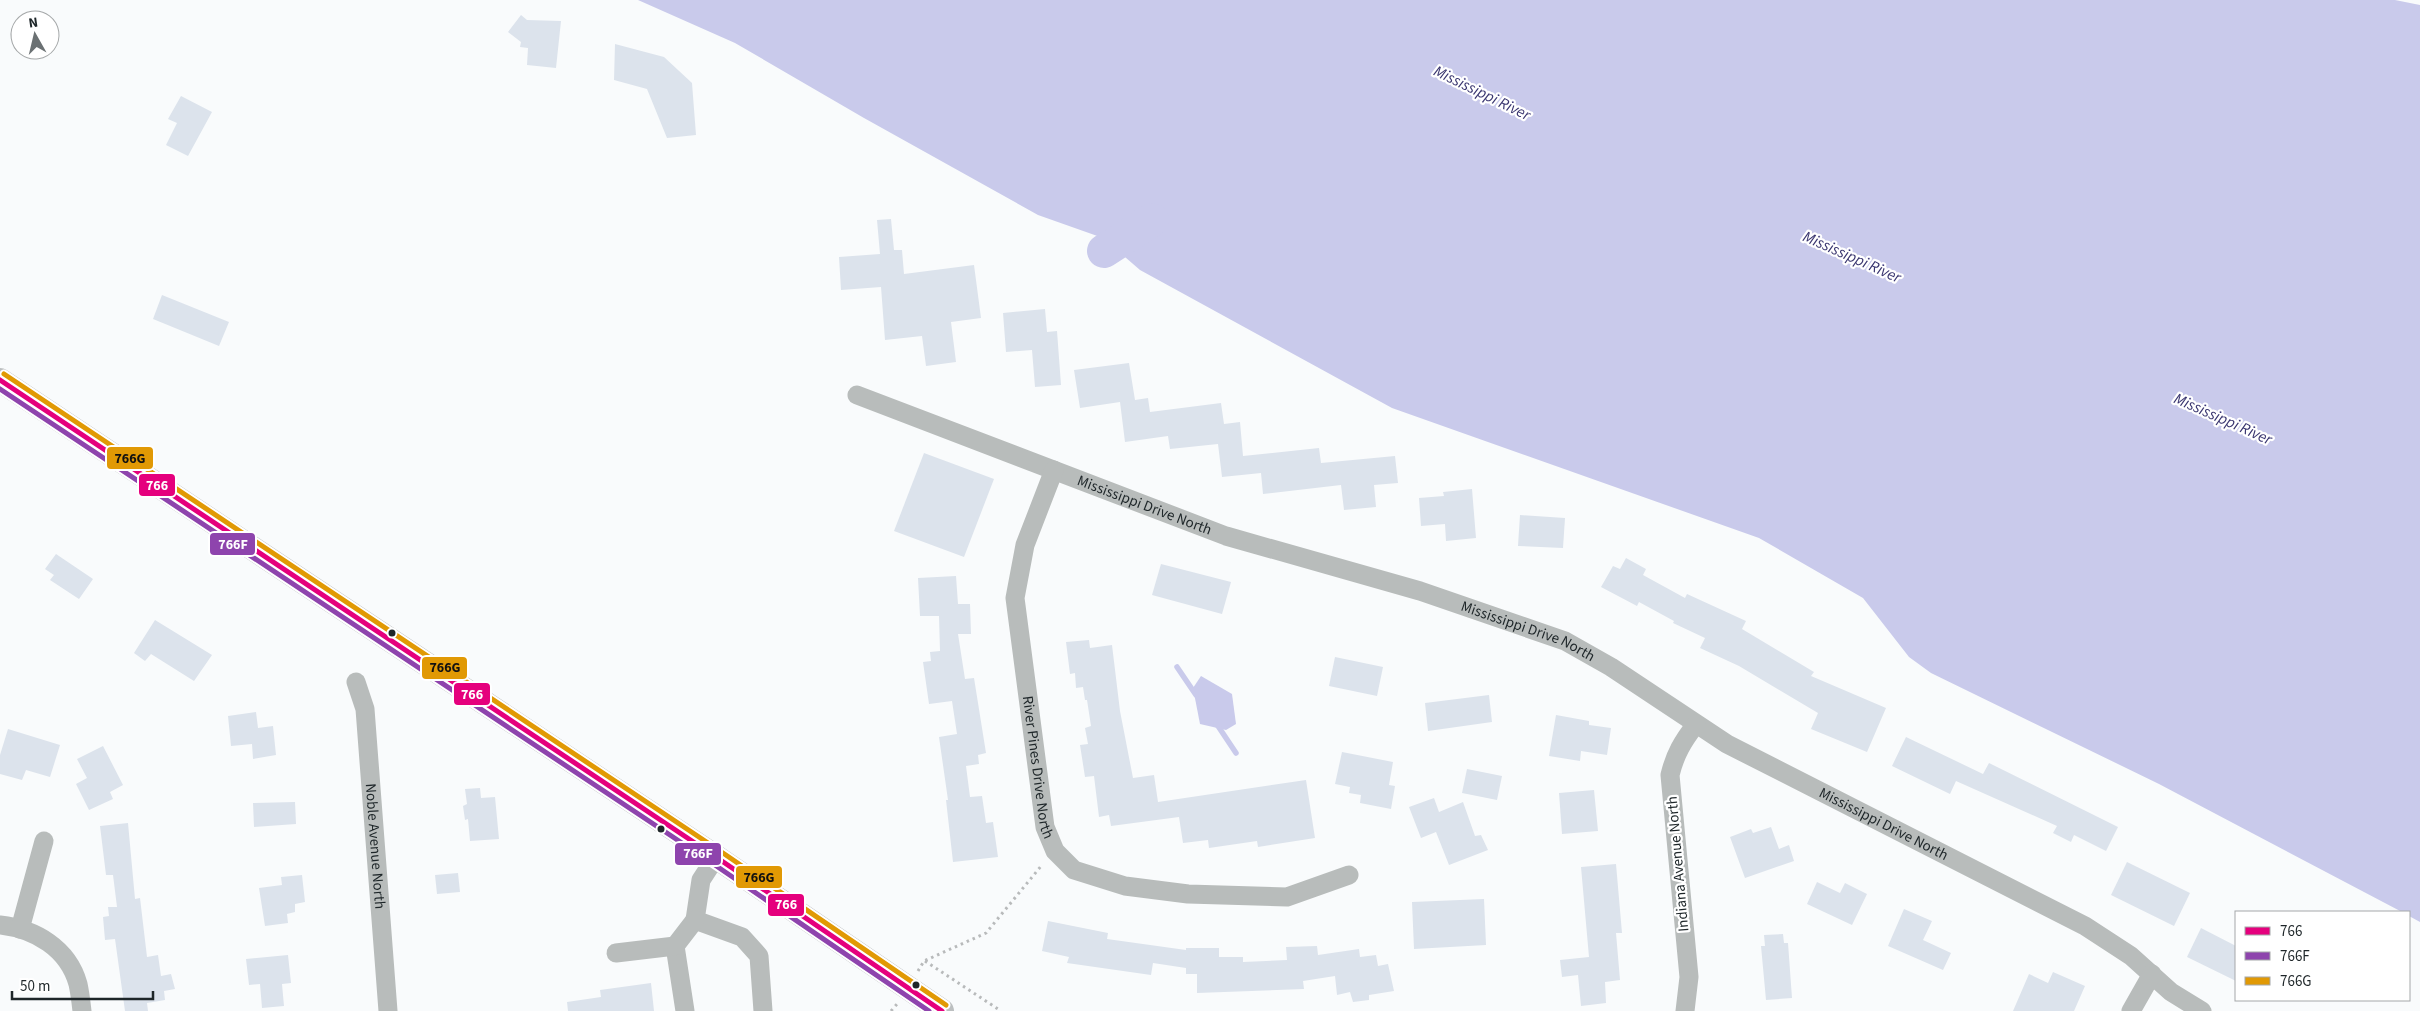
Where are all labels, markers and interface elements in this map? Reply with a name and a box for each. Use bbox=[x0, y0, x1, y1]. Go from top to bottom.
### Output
north arrow bbox=[10, 10, 60, 60]
text: N bbox=[27, 13, 39, 34]
water label: Mississippi River bbox=[1430, 60, 1536, 127]
water label: Mississippi River bbox=[1799, 226, 1906, 289]
water label: Mississippi River bbox=[2170, 388, 2277, 451]
line badge: 766G bbox=[106, 446, 154, 470]
text: 766G bbox=[114, 449, 146, 469]
street label: Mississippi Drive North bbox=[1074, 470, 1215, 540]
line badge: 766 bbox=[138, 473, 176, 497]
text: 766 bbox=[146, 476, 168, 496]
line badge: 766F bbox=[209, 532, 256, 556]
text: 766F bbox=[218, 535, 248, 555]
street label: Mississippi Drive North bbox=[1458, 595, 1599, 666]
unlabelled marker bbox=[387, 628, 397, 638]
line badge: 766G bbox=[421, 656, 468, 680]
text: 766G bbox=[429, 658, 461, 678]
line badge: 766 bbox=[453, 682, 491, 706]
text: 766 bbox=[461, 685, 483, 705]
street label: River Pines Drive North bbox=[1017, 694, 1059, 842]
street label: Noble Avenue North bbox=[360, 782, 391, 910]
street label: Mississippi Drive North bbox=[1816, 782, 1952, 865]
street label: Indiana Avenue North bbox=[1662, 795, 1694, 933]
unlabelled marker bbox=[656, 824, 666, 834]
line badge: 766F bbox=[674, 842, 722, 866]
text: 766F bbox=[683, 844, 713, 864]
line badge: 766G bbox=[735, 865, 783, 889]
text: 766G bbox=[743, 868, 775, 888]
line badge: 766 bbox=[767, 893, 805, 917]
text: 766 bbox=[775, 895, 797, 915]
legend bbox=[2235, 911, 2410, 1001]
text: 766 bbox=[2280, 921, 2302, 942]
text: 766F bbox=[2280, 946, 2310, 967]
scale bar bbox=[12, 968, 154, 1000]
text: 766G bbox=[2280, 971, 2312, 992]
text: 50 m bbox=[20, 976, 50, 997]
unlabelled marker bbox=[911, 980, 921, 990]

